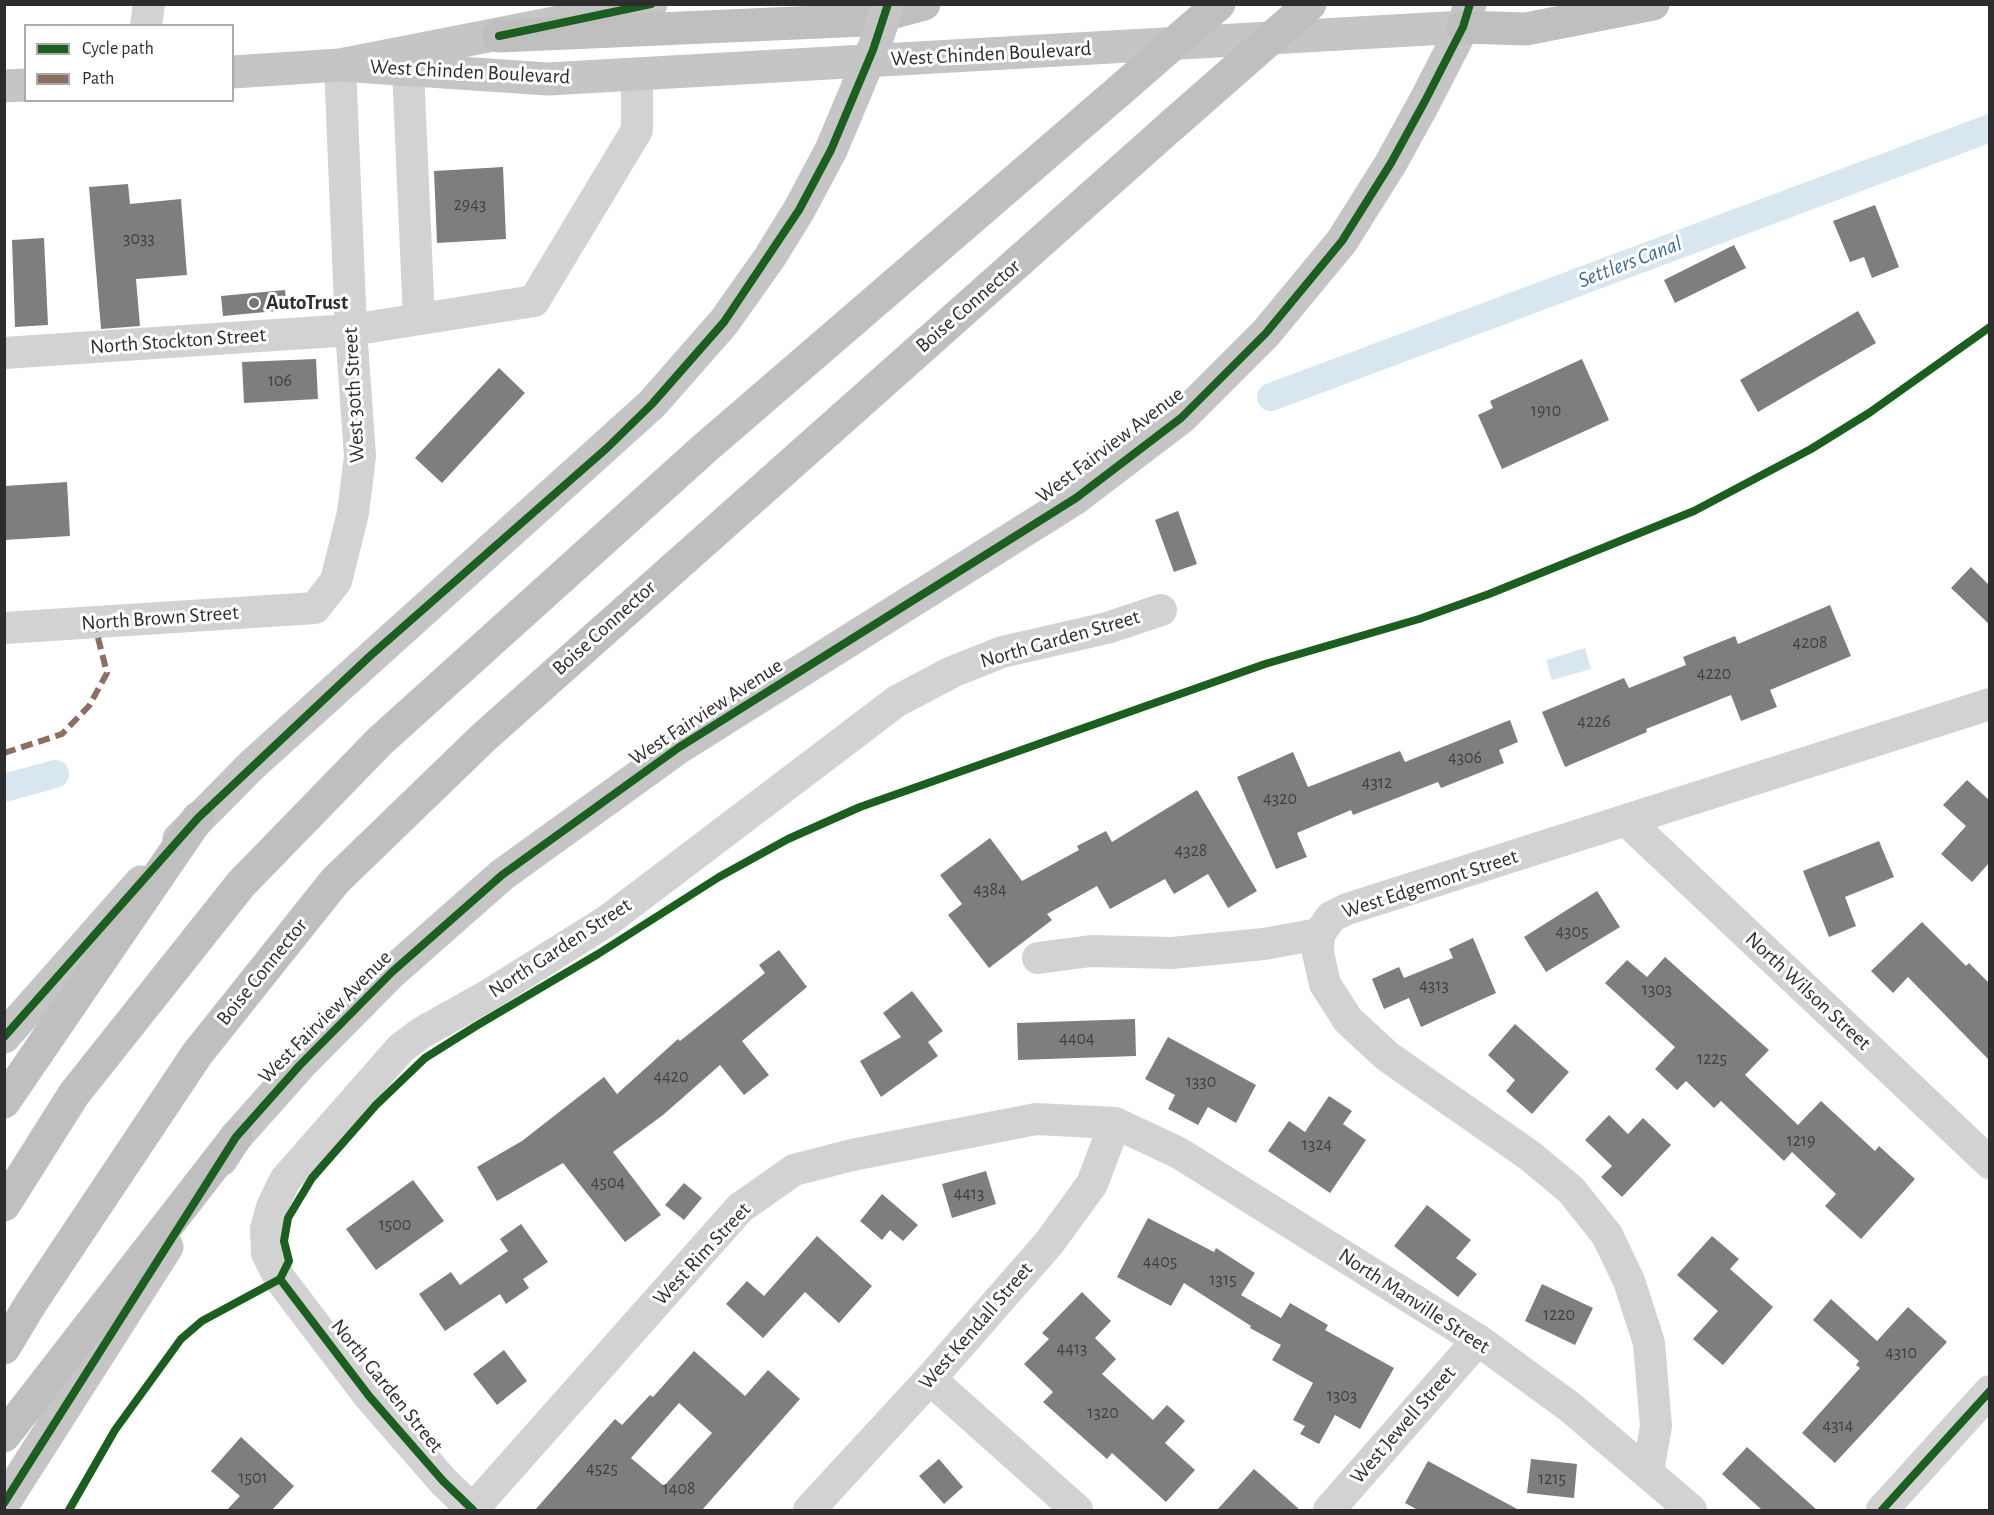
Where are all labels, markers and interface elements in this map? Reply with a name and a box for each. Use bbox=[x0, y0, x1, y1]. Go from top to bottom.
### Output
legend bbox=[24, 24, 234, 102]
street label: West Chinden Boulevard bbox=[890, 36, 1092, 72]
text: Cycle path bbox=[82, 40, 154, 58]
street label: West Chinden Boulevard bbox=[369, 54, 571, 90]
text: Path bbox=[82, 70, 114, 88]
house number: 2943 bbox=[454, 194, 486, 216]
house number: 3033 bbox=[123, 228, 155, 250]
water label: Settlers Canal bbox=[1574, 230, 1686, 294]
street label: Boise Connector bbox=[910, 254, 1026, 358]
place label: AutoTrust bbox=[266, 290, 348, 316]
marker: AutoTrust bbox=[247, 296, 261, 310]
street label: North Stockton Street bbox=[89, 322, 267, 360]
street label: West 30th Street bbox=[338, 327, 370, 463]
house number: 106 bbox=[268, 370, 292, 392]
street label: West Fairview Avenue bbox=[1031, 381, 1189, 509]
house number: 1910 bbox=[1531, 400, 1561, 422]
street label: Boise Connector bbox=[547, 575, 661, 681]
street label: North Brown Street bbox=[81, 600, 239, 636]
street label: North Garden Street bbox=[977, 604, 1143, 674]
house number: 4208 bbox=[1793, 632, 1827, 654]
street label: West Fairview Avenue bbox=[624, 653, 788, 771]
house number: 4220 bbox=[1697, 663, 1731, 685]
house number: 4226 bbox=[1577, 711, 1611, 733]
house number: 4306 bbox=[1448, 747, 1482, 769]
house number: 4312 bbox=[1362, 772, 1392, 794]
house number: 4320 bbox=[1263, 788, 1297, 810]
house number: 4328 bbox=[1175, 840, 1207, 862]
street label: West Edgemont Street bbox=[1339, 844, 1521, 924]
house number: 4384 bbox=[973, 879, 1007, 901]
street label: North Garden Street bbox=[484, 893, 636, 1003]
street label: Boise Connector bbox=[211, 913, 313, 1031]
house number: 4305 bbox=[1555, 921, 1589, 943]
street label: North Wilson Street bbox=[1740, 926, 1876, 1056]
street label: West Fairview Avenue bbox=[253, 945, 397, 1089]
house number: 4313 bbox=[1419, 975, 1449, 997]
house number: 1303 bbox=[1642, 979, 1672, 1001]
house number: 4404 bbox=[1059, 1028, 1095, 1050]
house number: 1225 bbox=[1697, 1048, 1727, 1070]
house number: 4420 bbox=[653, 1066, 689, 1088]
house number: 1330 bbox=[1186, 1071, 1216, 1093]
house number: 1219 bbox=[1786, 1130, 1816, 1152]
house number: 1324 bbox=[1302, 1134, 1332, 1156]
house number: 4504 bbox=[591, 1172, 625, 1194]
house number: 4413 bbox=[954, 1183, 984, 1205]
street label: West Rim Street bbox=[648, 1197, 756, 1311]
house number: 1500 bbox=[379, 1214, 411, 1236]
street label: North Manville Street bbox=[1334, 1243, 1494, 1359]
house number: 4405 bbox=[1143, 1251, 1177, 1273]
street label: West Kendall Street bbox=[914, 1257, 1038, 1395]
house number: 1315 bbox=[1209, 1269, 1237, 1291]
house number: 1220 bbox=[1543, 1304, 1575, 1326]
street label: North Garden Street bbox=[325, 1314, 449, 1458]
house number: 4413 bbox=[1057, 1338, 1087, 1360]
house number: 4310 bbox=[1885, 1342, 1917, 1364]
street label: West Jewell Street bbox=[1345, 1361, 1461, 1489]
house number: 1303 bbox=[1327, 1385, 1357, 1407]
house number: 1320 bbox=[1087, 1402, 1119, 1424]
house number: 4314 bbox=[1823, 1415, 1853, 1437]
house number: 4525 bbox=[586, 1458, 618, 1480]
house number: 1501 bbox=[238, 1467, 268, 1489]
house number: 1215 bbox=[1538, 1468, 1566, 1490]
house number: 1408 bbox=[663, 1478, 695, 1500]

